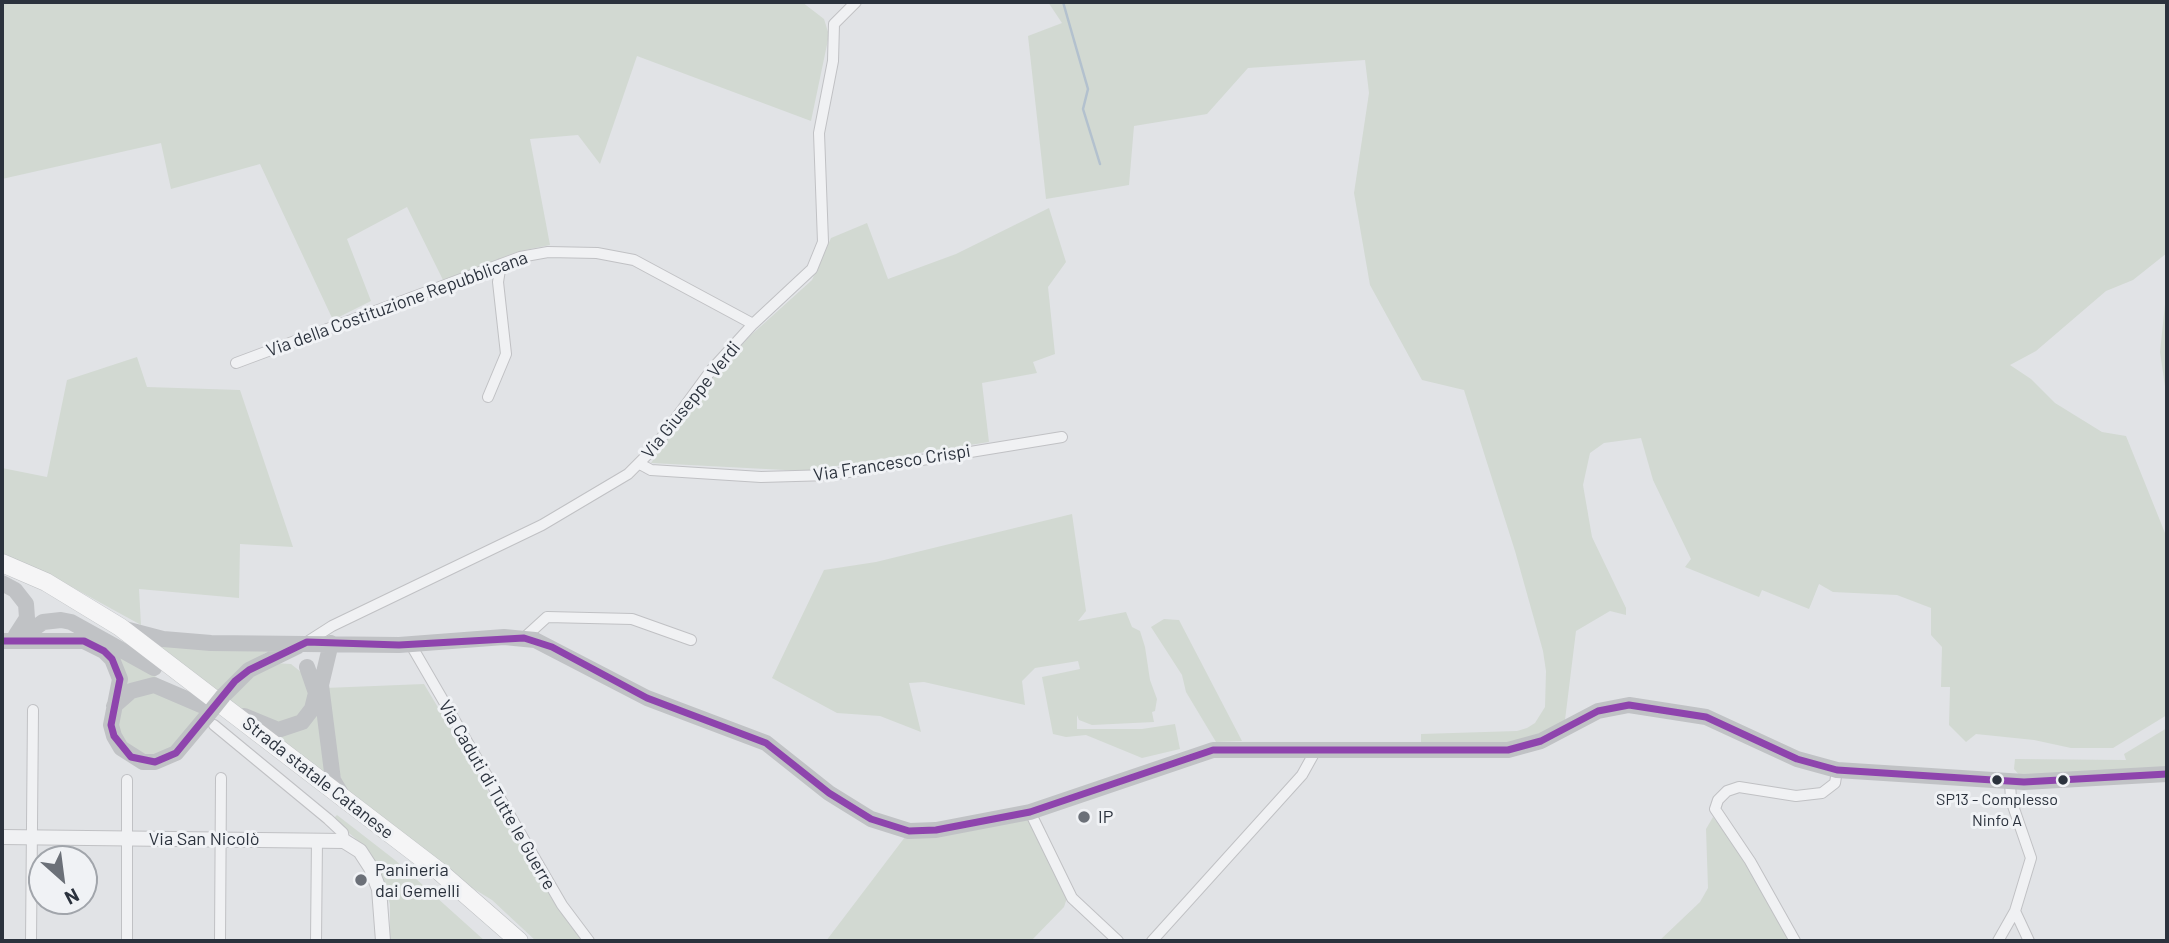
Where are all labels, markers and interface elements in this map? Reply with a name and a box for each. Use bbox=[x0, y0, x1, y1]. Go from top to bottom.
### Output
street label: Via della Costituzione Repubblicana bbox=[263, 247, 531, 361]
street label: Via Giuseppe Verdi bbox=[637, 337, 745, 463]
street label: Via Francesco Crispi bbox=[812, 440, 972, 486]
street label: Via Caduti di Tutte le Guerre bbox=[434, 696, 560, 894]
street label: Strada statale Catanese bbox=[238, 712, 398, 844]
marker: SP13 - Complesso Ninfo A bbox=[1990, 773, 2004, 787]
unlabelled marker bbox=[2056, 773, 2070, 787]
place label: SP13 - Complesso Ninfo A bbox=[1936, 790, 2058, 828]
place label: IP bbox=[1098, 806, 1113, 828]
marker: IP bbox=[1076, 809, 1092, 825]
street label: Via San Nicolò bbox=[149, 828, 259, 850]
north arrow bbox=[28, 845, 98, 915]
place label: Panineria dai Gemelli bbox=[375, 859, 460, 902]
marker: Panineria dai Gemelli bbox=[353, 872, 369, 888]
text: N bbox=[61, 884, 83, 910]

